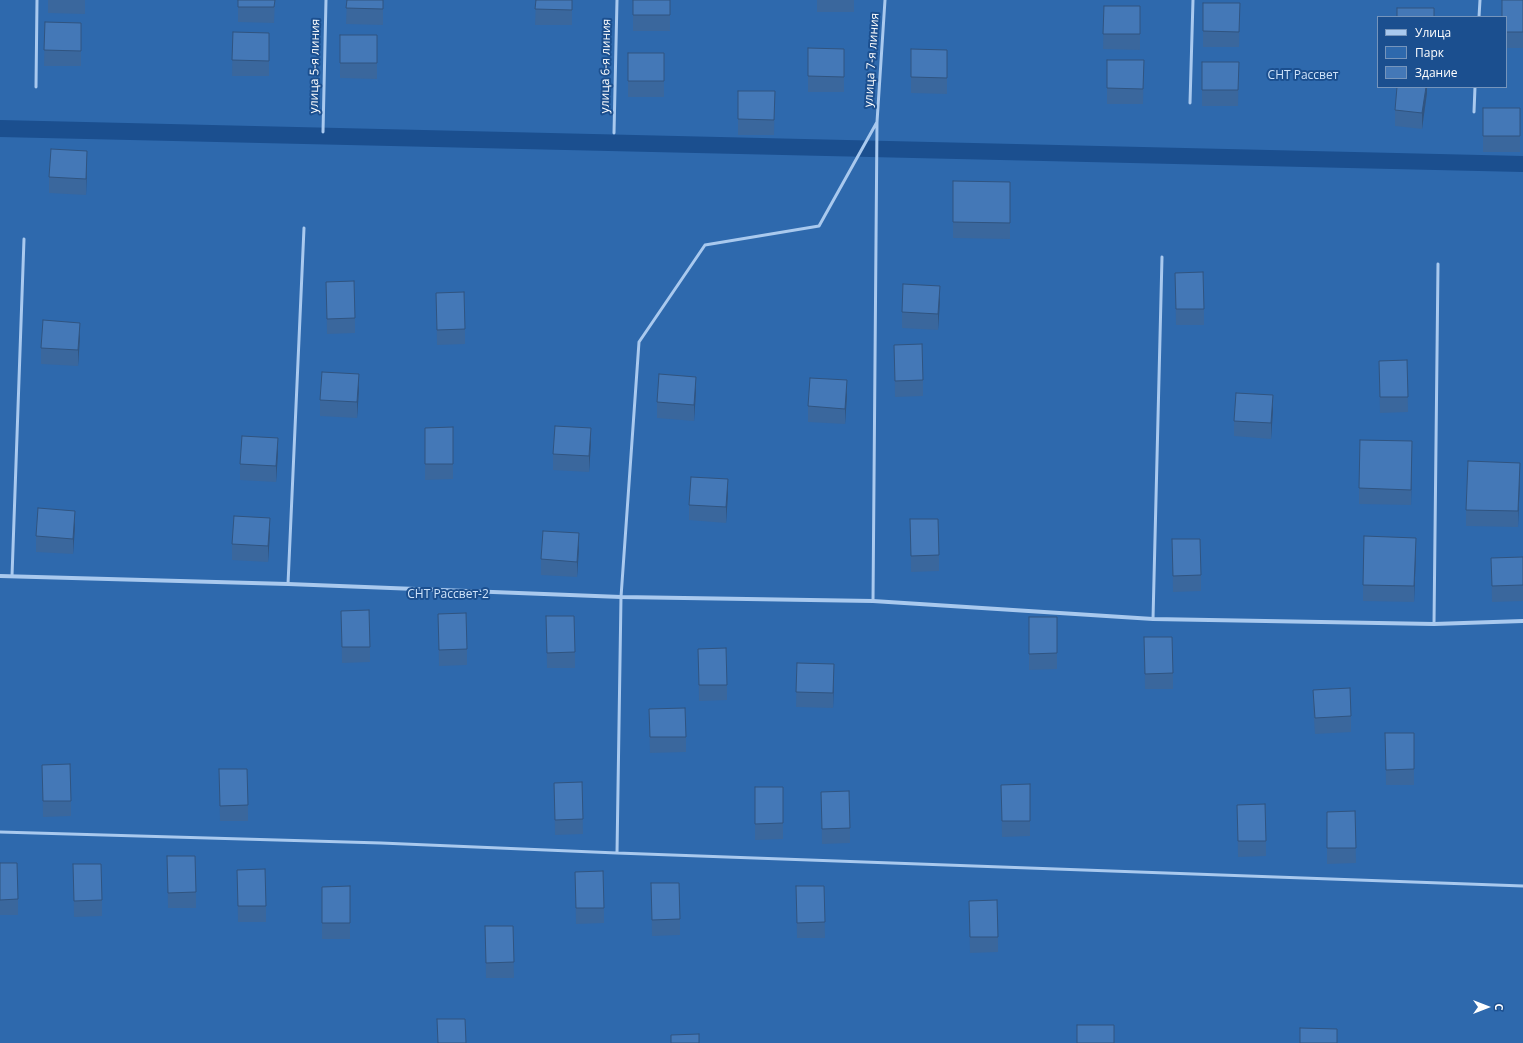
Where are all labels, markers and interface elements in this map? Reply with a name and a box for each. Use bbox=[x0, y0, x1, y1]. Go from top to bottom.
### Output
street label: улица 7-я линия bbox=[862, 12, 882, 108]
legend bbox=[1377, 16, 1507, 88]
street label: улица 5-я линия bbox=[307, 19, 323, 113]
street label: улица 6-я линия bbox=[598, 19, 614, 113]
text: Улица bbox=[1415, 24, 1451, 41]
text: Парк bbox=[1415, 44, 1444, 61]
text: Здание bbox=[1415, 64, 1458, 81]
park label: СНТ Рассвет bbox=[1268, 69, 1338, 83]
park label: СНТ Рассвет-2 bbox=[407, 588, 489, 602]
north arrow bbox=[1467, 987, 1507, 1027]
text: С bbox=[1492, 1003, 1507, 1011]

